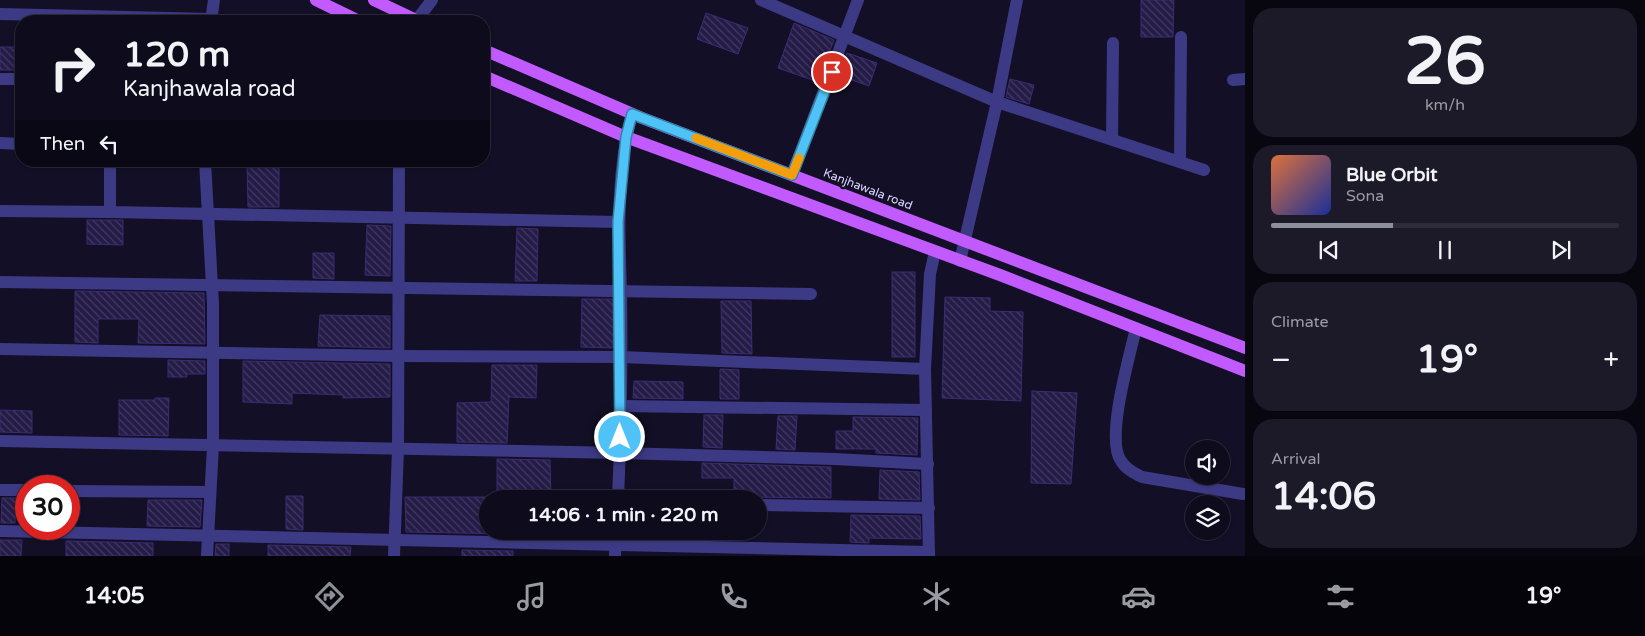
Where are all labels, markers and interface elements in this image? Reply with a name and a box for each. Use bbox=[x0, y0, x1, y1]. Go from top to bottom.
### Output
text: 26 bbox=[1404, 23, 1486, 102]
text: 120 m bbox=[123, 34, 230, 76]
icon: right bbox=[40, 35, 105, 100]
pin bbox=[811, 51, 853, 93]
icon: arrive bbox=[818, 58, 846, 86]
text: Kanjhawala road bbox=[123, 76, 296, 102]
text: km/h bbox=[1425, 95, 1465, 115]
icon: left bbox=[95, 130, 123, 158]
text: Then bbox=[40, 133, 85, 155]
text: Blue Orbit bbox=[1346, 164, 1438, 186]
street label: Kanjhawala road bbox=[822, 166, 914, 212]
text: Sona bbox=[1346, 186, 1384, 206]
icon: previous bbox=[1315, 236, 1343, 264]
icon: pause bbox=[1431, 236, 1459, 264]
icon: next bbox=[1547, 236, 1575, 264]
text: Climate bbox=[1271, 312, 1329, 332]
text: 19° bbox=[1416, 337, 1478, 383]
text: − bbox=[1271, 343, 1291, 377]
text: + bbox=[1603, 343, 1619, 377]
position arrow bbox=[593, 410, 645, 462]
map controls bbox=[1185, 440, 1230, 540]
button: sound bbox=[1185, 440, 1230, 485]
text: Arrival bbox=[1271, 449, 1320, 469]
text: 14:06 bbox=[1271, 474, 1376, 520]
speed limit sign: 30 bbox=[15, 475, 80, 540]
button: layers bbox=[1185, 495, 1230, 540]
text: 14:06 · 1 min · 220 m bbox=[527, 504, 719, 526]
icon: directions bbox=[312, 579, 347, 614]
icon: music bbox=[514, 579, 549, 614]
icon: phone bbox=[716, 579, 751, 614]
icon: climate bbox=[919, 579, 954, 614]
icon: car bbox=[1121, 579, 1156, 614]
icon: filters bbox=[1323, 579, 1358, 614]
text: 14:05 bbox=[84, 583, 145, 609]
text: 19° bbox=[1525, 583, 1561, 609]

